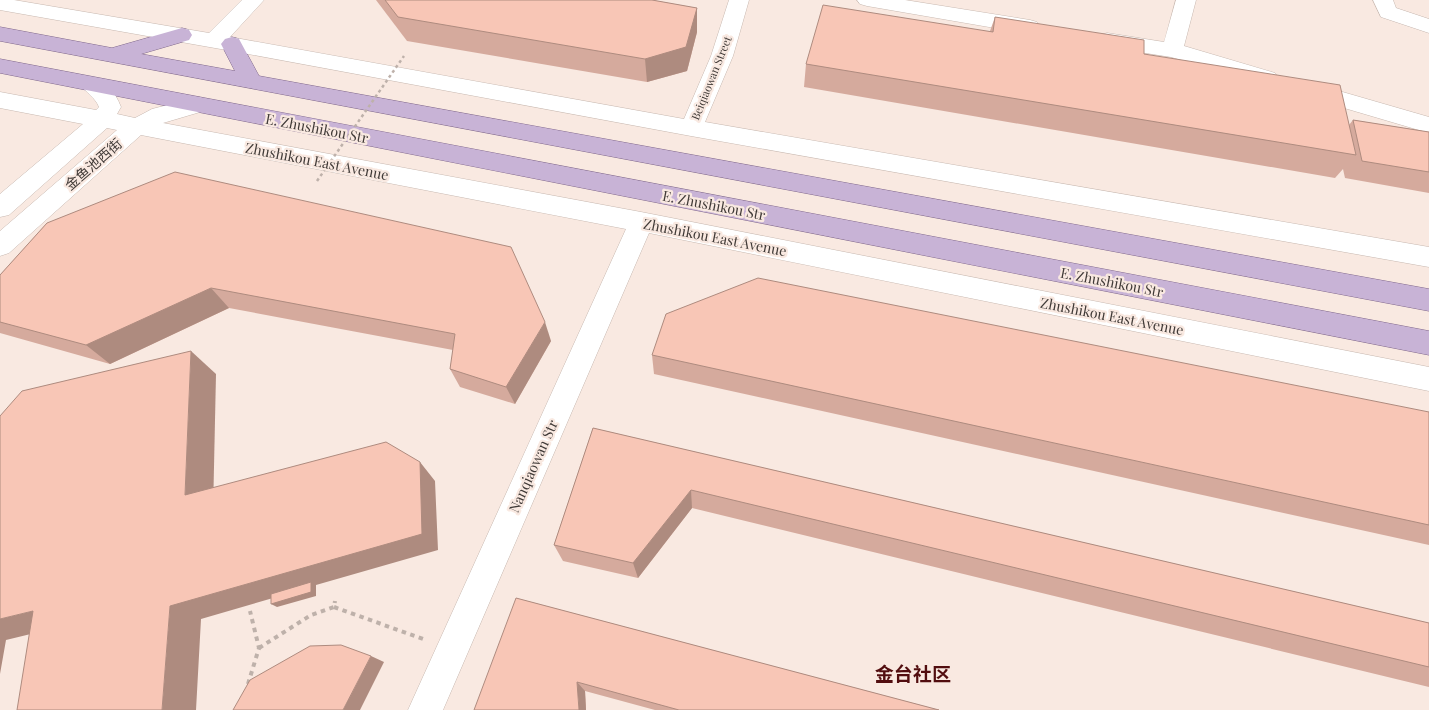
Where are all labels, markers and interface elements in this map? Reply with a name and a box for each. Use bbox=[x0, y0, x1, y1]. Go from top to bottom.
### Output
street label: Beiqiaowan Street bbox=[687, 34, 735, 122]
street label: E. Zhushikou Str bbox=[264, 109, 371, 147]
street label: 金鱼池西街 bbox=[60, 134, 126, 194]
street label: Zhushikou East Avenue bbox=[244, 138, 390, 184]
street label: E. Zhushikou Str bbox=[661, 186, 768, 224]
street label: Zhushikou East Avenue bbox=[642, 214, 788, 260]
street label: E. Zhushikou Str bbox=[1059, 263, 1166, 301]
street label: Zhushikou East Avenue bbox=[1039, 293, 1185, 339]
street label: Nanqiaowan Str bbox=[504, 416, 562, 515]
district label: 金台社区 bbox=[875, 660, 951, 686]

